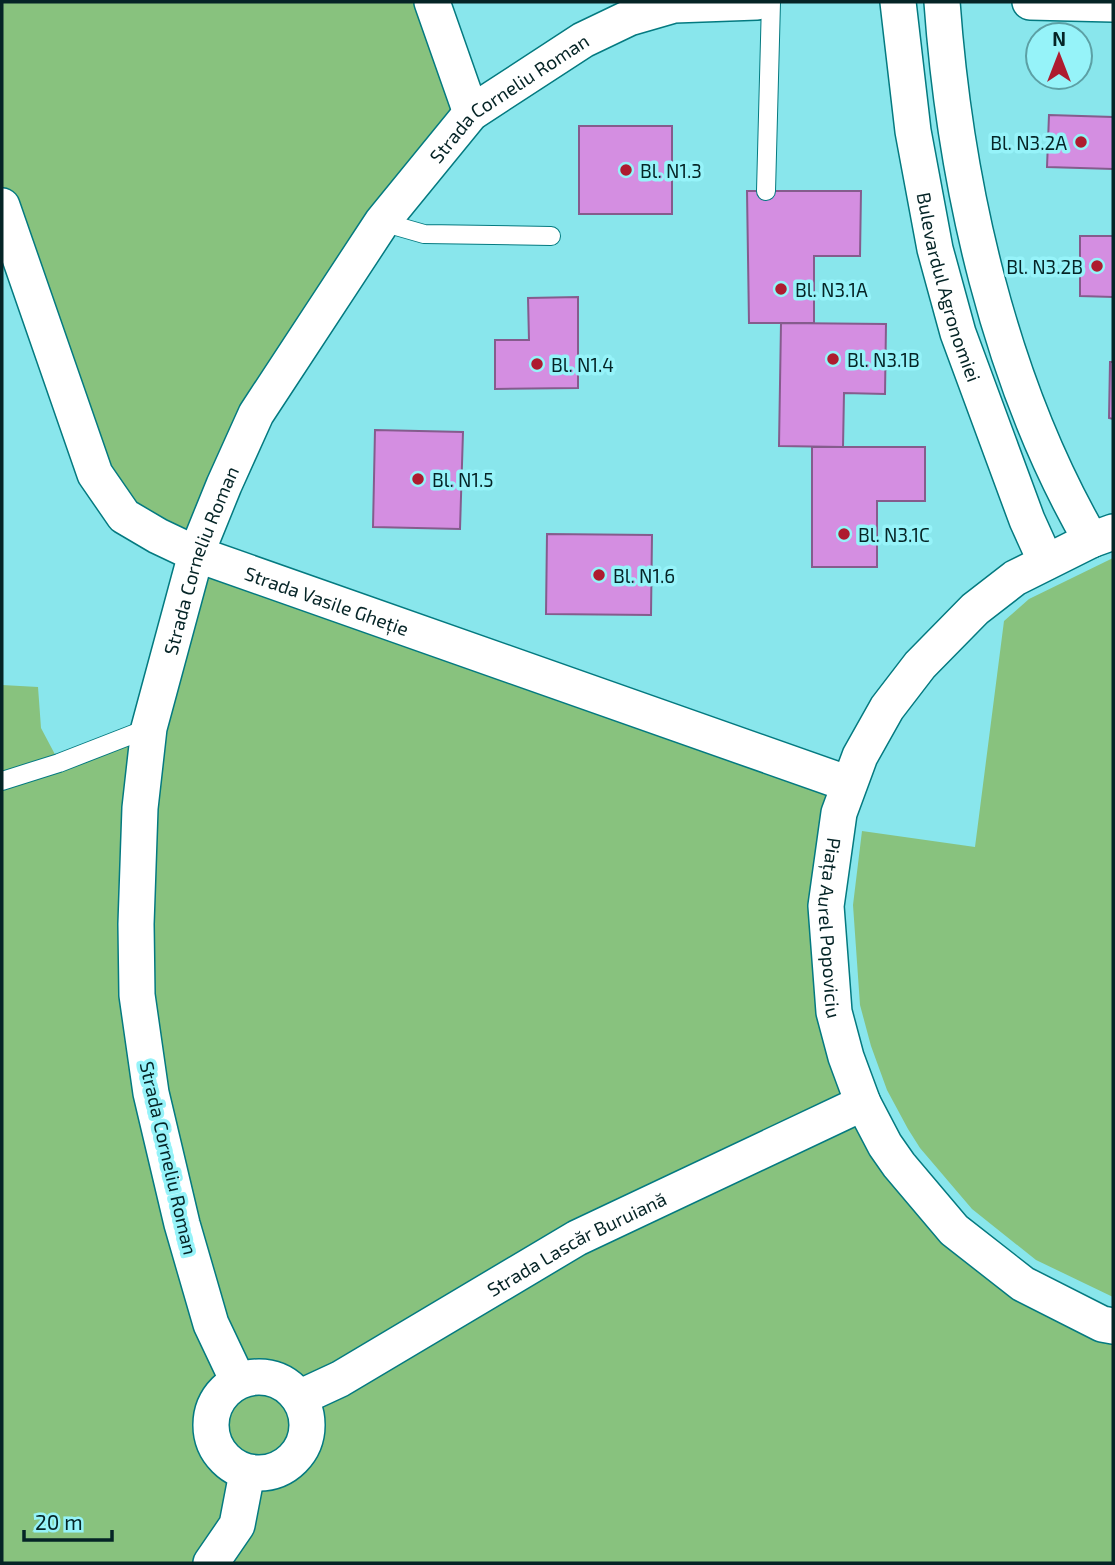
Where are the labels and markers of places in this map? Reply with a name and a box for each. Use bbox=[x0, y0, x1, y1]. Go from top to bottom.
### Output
place label: Bl. N3.2A bbox=[990, 131, 1067, 154]
marker: Bl. N3.2A bbox=[1073, 134, 1089, 150]
place label: Bl. N1.3 bbox=[640, 159, 702, 182]
marker: Bl. N1.3 bbox=[618, 162, 634, 178]
place label: Bl. N3.2B bbox=[1006, 255, 1083, 278]
marker: Bl. N3.2B bbox=[1089, 258, 1105, 274]
place label: Bl. N3.1A bbox=[795, 278, 868, 301]
marker: Bl. N3.1A bbox=[773, 281, 789, 297]
place label: Bl. N3.1B bbox=[847, 348, 920, 371]
marker: Bl. N3.1B bbox=[825, 351, 841, 367]
place label: Bl. N1.4 bbox=[551, 353, 614, 376]
marker: Bl. N1.4 bbox=[529, 356, 545, 372]
place label: Bl. N1.5 bbox=[432, 468, 494, 491]
marker: Bl. N1.5 bbox=[410, 471, 426, 487]
place label: Bl. N3.1C bbox=[858, 523, 930, 546]
marker: Bl. N3.1C bbox=[836, 526, 852, 542]
place label: Bl. N1.6 bbox=[613, 564, 675, 587]
marker: Bl. N1.6 bbox=[591, 567, 607, 583]

